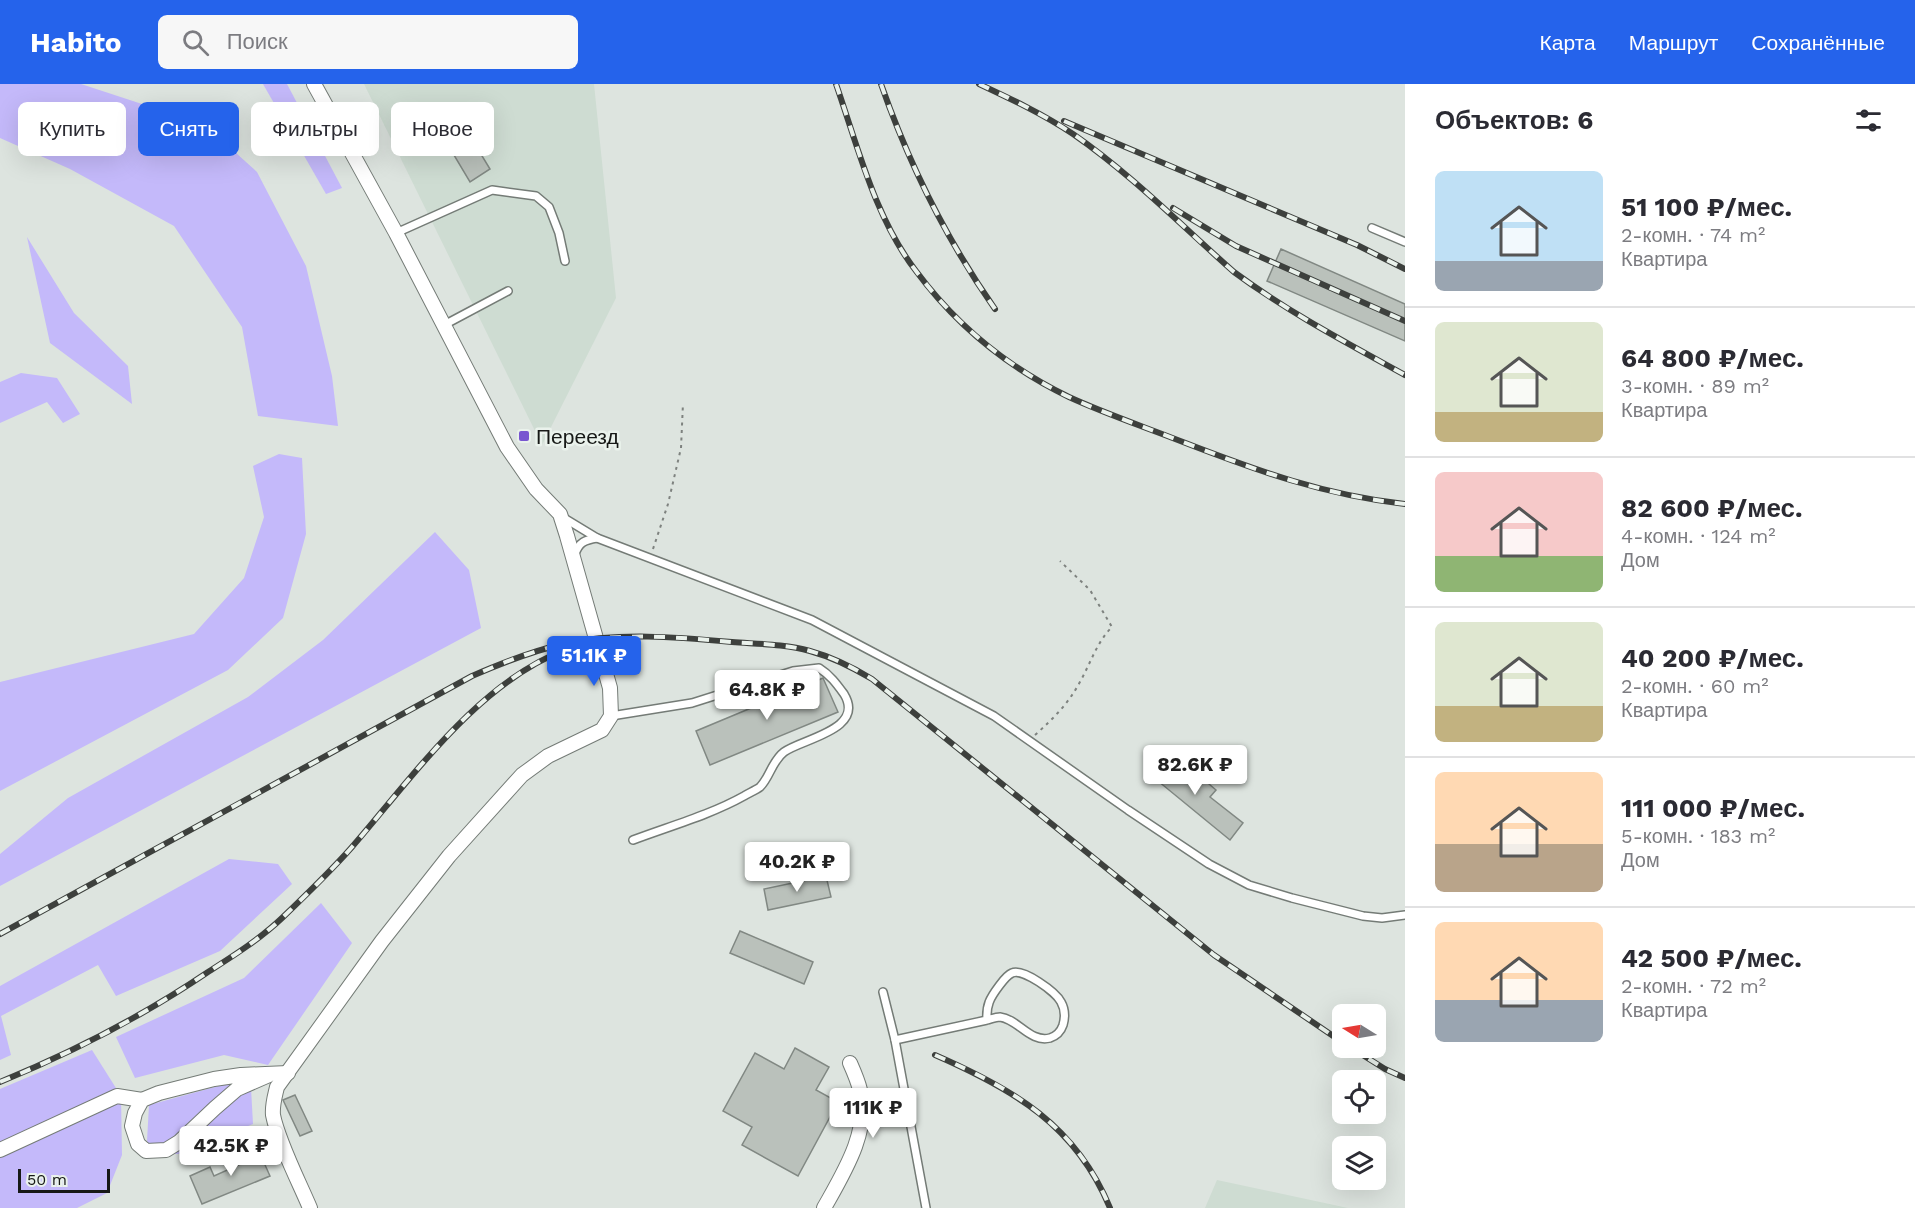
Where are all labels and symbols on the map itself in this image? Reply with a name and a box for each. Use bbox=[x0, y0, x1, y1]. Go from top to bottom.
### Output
place label: Переезд bbox=[536, 424, 619, 449]
marker: Переезд bbox=[517, 429, 531, 443]
pin: 51.1K ₽ bbox=[539, 636, 649, 687]
pin: 64.8K ₽ bbox=[712, 670, 822, 721]
pin: 82.6K ₽ bbox=[1140, 745, 1250, 796]
pin: 40.2K ₽ bbox=[742, 842, 852, 893]
north arrow bbox=[1332, 1004, 1386, 1058]
pin: 111K ₽ bbox=[824, 1088, 922, 1139]
pin: 42.5K ₽ bbox=[176, 1126, 286, 1177]
scale bar bbox=[18, 1166, 110, 1194]

